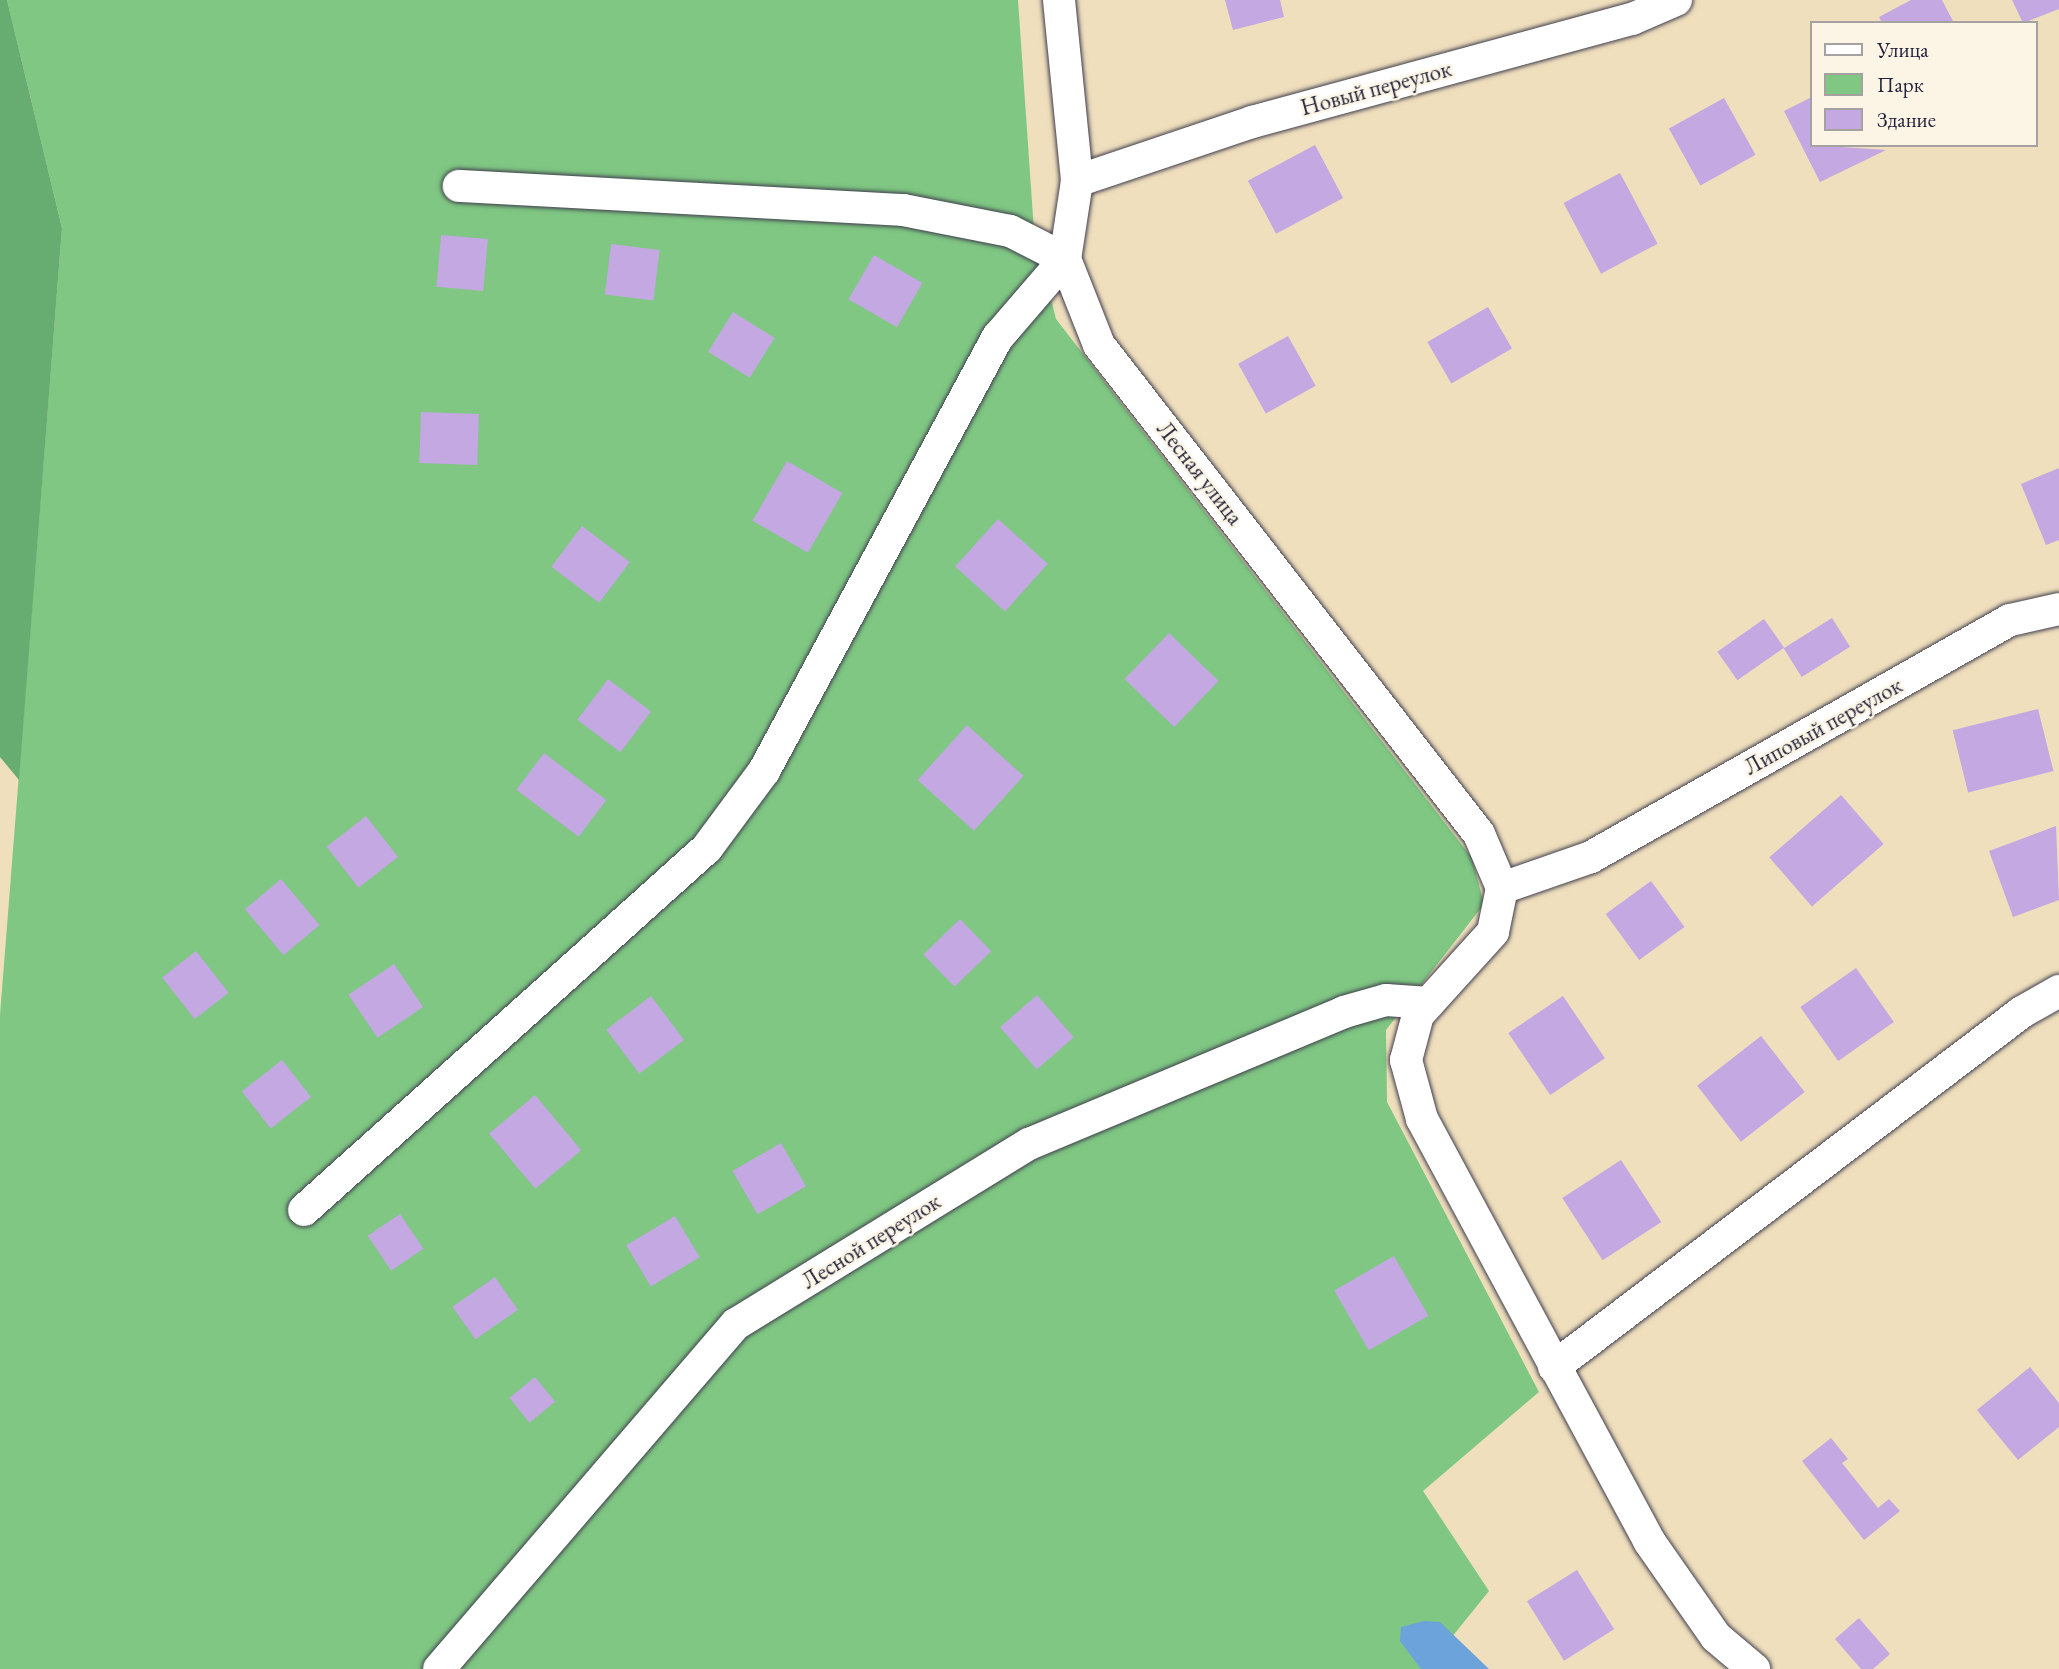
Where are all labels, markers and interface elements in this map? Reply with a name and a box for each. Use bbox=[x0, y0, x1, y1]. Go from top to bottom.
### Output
legend bbox=[1811, 21, 2038, 147]
text: Улица bbox=[1877, 36, 1929, 63]
street label: Новый переулок bbox=[1298, 55, 1454, 121]
text: Парк bbox=[1877, 71, 1924, 98]
text: Здание bbox=[1877, 106, 1936, 133]
street label: Лесная улица bbox=[1151, 416, 1249, 530]
street label: Липовый переулок bbox=[1739, 671, 1907, 781]
street label: Лесной переулок bbox=[796, 1187, 946, 1295]

